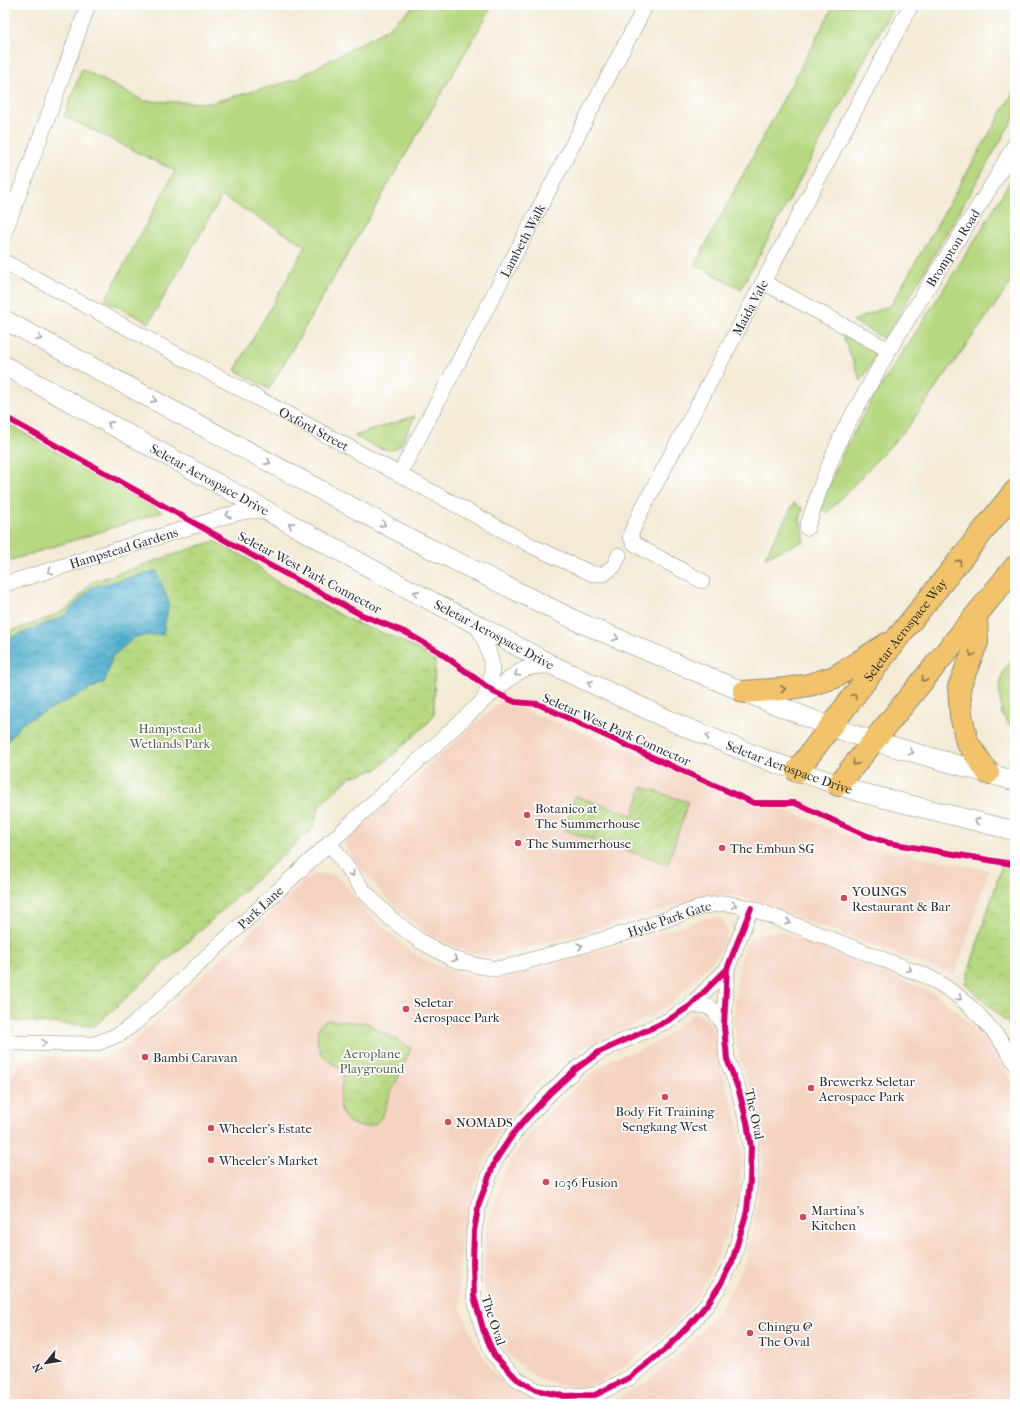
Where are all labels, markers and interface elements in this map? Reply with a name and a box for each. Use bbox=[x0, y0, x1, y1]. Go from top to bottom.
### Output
street label: Lambeth Walk bbox=[497, 201, 548, 280]
street label: Brompton Road bbox=[923, 206, 983, 290]
street label: Maida Vale bbox=[729, 277, 771, 338]
one-way arrow bbox=[35, 334, 42, 341]
one-way arrow bbox=[150, 395, 157, 403]
street label: Oxford Street bbox=[276, 404, 352, 454]
one-way arrow bbox=[107, 421, 114, 429]
street label: Seletar Aerospace Drive bbox=[147, 441, 272, 519]
one-way arrow bbox=[264, 457, 271, 464]
one-way arrow bbox=[224, 511, 231, 519]
one-way arrow bbox=[378, 519, 386, 526]
one-way arrow bbox=[287, 522, 295, 529]
street label: Hampstead Gardens bbox=[68, 524, 180, 572]
street label: Seletar West Park Connector bbox=[235, 528, 384, 617]
one-way arrow bbox=[954, 559, 961, 566]
one-way arrow bbox=[47, 566, 54, 574]
street label: Seletar Aerospace Way bbox=[861, 575, 951, 684]
one-way arrow bbox=[413, 590, 420, 598]
street label: Seletar Aerospace Drive bbox=[432, 597, 557, 673]
one-way arrow bbox=[613, 633, 620, 641]
one-way arrow bbox=[969, 651, 977, 658]
one-way arrow bbox=[514, 669, 521, 676]
one-way arrow bbox=[922, 674, 929, 681]
one-way arrow bbox=[586, 680, 594, 688]
one-way arrow bbox=[779, 685, 786, 694]
street label: Seletar West Park Connector bbox=[541, 690, 693, 769]
one-way arrow bbox=[849, 694, 856, 701]
park label: Hampstead Wetlands Park bbox=[129, 721, 211, 751]
one-way arrow bbox=[705, 733, 712, 741]
street label: Seletar Aerospace Drive bbox=[724, 737, 855, 797]
one-way arrow bbox=[907, 747, 914, 755]
one-way arrow bbox=[853, 759, 860, 766]
place label: Botanico at The Summerhouse bbox=[535, 801, 641, 831]
marker: Botanico at The Summerhouse bbox=[522, 810, 532, 820]
one-way arrow bbox=[974, 818, 980, 826]
place label: The Summerhouse bbox=[526, 836, 632, 851]
marker: The Summerhouse bbox=[513, 838, 523, 848]
place label: The Embun SG bbox=[730, 841, 815, 856]
marker: The Embun SG bbox=[717, 843, 727, 853]
one-way arrow bbox=[347, 869, 354, 876]
street label: Park Lane bbox=[235, 883, 287, 932]
place label: YOUNGS Restaurant & Bar bbox=[851, 884, 951, 914]
marker: YOUNGS Restaurant & Bar bbox=[839, 893, 849, 903]
street label: Hyde Park Gate bbox=[626, 898, 713, 940]
one-way arrow bbox=[730, 900, 737, 908]
one-way arrow bbox=[784, 917, 791, 925]
one-way arrow bbox=[577, 942, 584, 951]
one-way arrow bbox=[451, 954, 458, 962]
one-way arrow bbox=[905, 965, 912, 973]
one-way arrow bbox=[954, 993, 962, 1000]
place label: Seletar Aerospace Park bbox=[413, 995, 500, 1025]
marker: Seletar Aerospace Park bbox=[401, 1004, 411, 1014]
one-way arrow bbox=[41, 1039, 47, 1047]
park label: Aeroplane Playground bbox=[340, 1046, 405, 1076]
place label: Bambi Caravan bbox=[153, 1050, 238, 1065]
marker: Bambi Caravan bbox=[140, 1052, 150, 1062]
place label: Brewerkz Seletar Aerospace Park bbox=[818, 1074, 915, 1104]
marker: Brewerkz Seletar Aerospace Park bbox=[806, 1083, 816, 1093]
street label: The Oval bbox=[742, 1087, 767, 1141]
marker: Body Fit Training Sengkang West bbox=[660, 1092, 670, 1102]
place label: Body Fit Training Sengkang West bbox=[616, 1104, 716, 1134]
place label: NOMADS bbox=[456, 1115, 513, 1130]
marker: NOMADS bbox=[443, 1117, 453, 1127]
place label: Wheeler’s Estate bbox=[218, 1121, 313, 1136]
marker: Wheeler’s Estate bbox=[206, 1123, 216, 1133]
place label: Wheeler's Market bbox=[218, 1153, 319, 1168]
marker: Wheeler's Market bbox=[206, 1155, 216, 1165]
place label: 1036 Fusion bbox=[554, 1175, 618, 1190]
marker: 1036 Fusion bbox=[541, 1177, 551, 1187]
place label: Martina's Kitchen bbox=[811, 1203, 864, 1233]
marker: Martina's Kitchen bbox=[798, 1212, 808, 1222]
street label: The Oval bbox=[478, 1293, 509, 1347]
place label: Chingu @ The Oval bbox=[758, 1319, 813, 1349]
marker: Chingu @ The Oval bbox=[745, 1328, 755, 1338]
north arrow bbox=[26, 1343, 66, 1383]
text: N bbox=[30, 1360, 45, 1375]

